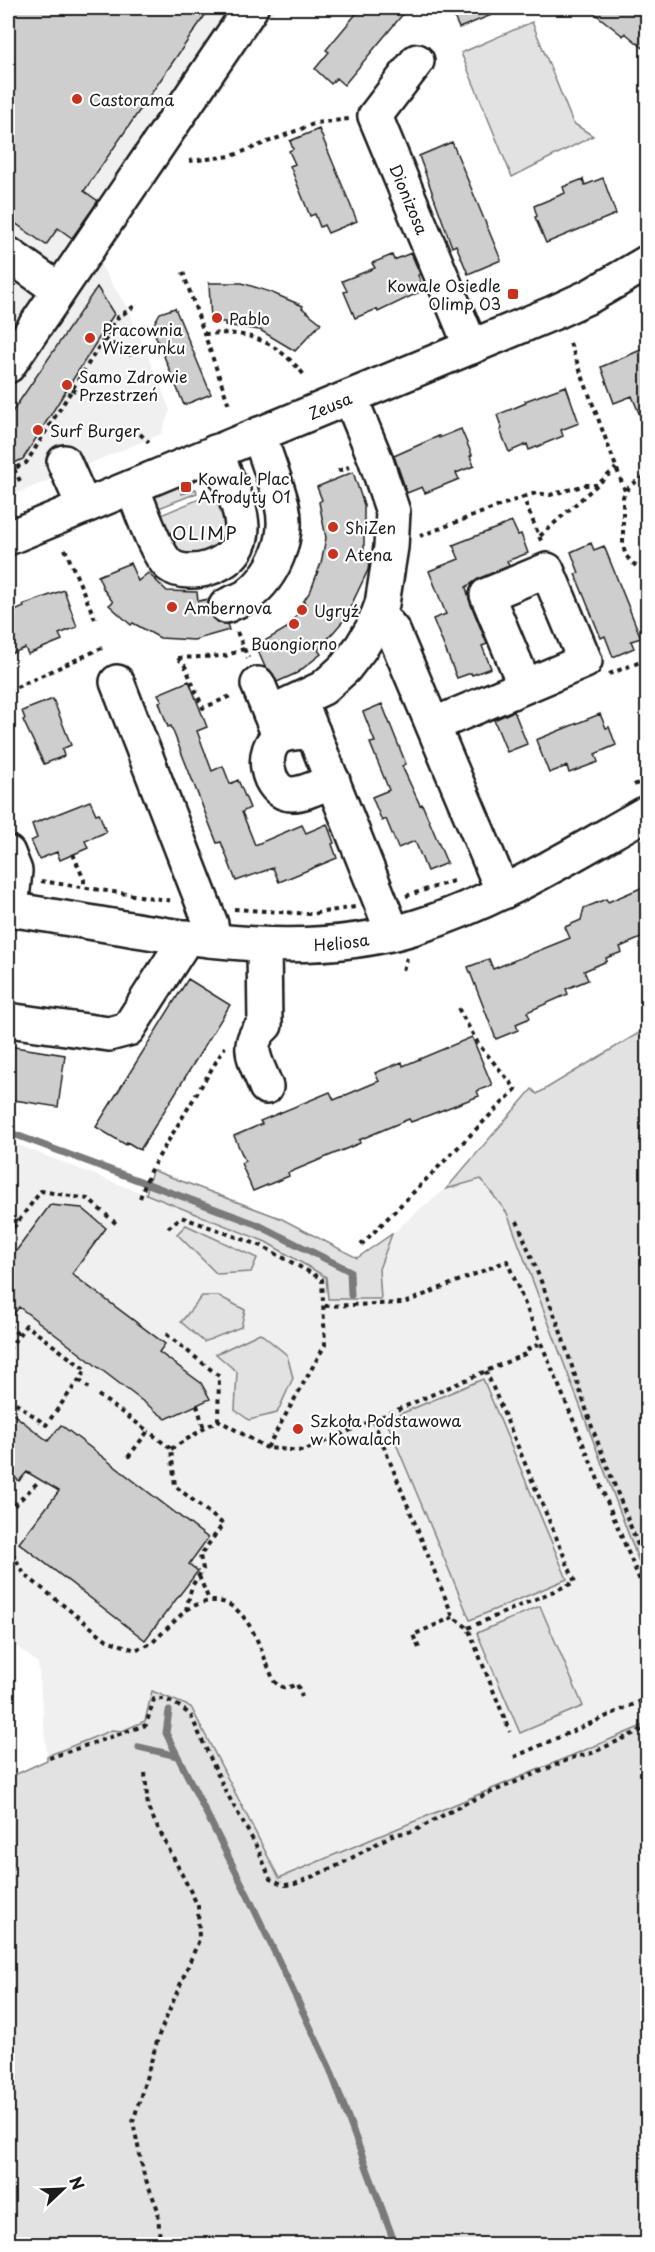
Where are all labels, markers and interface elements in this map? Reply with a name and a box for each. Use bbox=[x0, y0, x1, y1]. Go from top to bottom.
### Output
place label: Castorama bbox=[89, 87, 174, 111]
marker: Castorama bbox=[70, 92, 84, 106]
street label: Dionizosa bbox=[384, 160, 435, 238]
place label: Kowale Osiedle Olimp 03 bbox=[387, 273, 501, 315]
marker: Kowale Osiedle Olimp 03 bbox=[506, 287, 520, 301]
place label: Pablo bbox=[229, 306, 270, 330]
marker: Pablo bbox=[210, 311, 224, 325]
place label: Pracownia Wizerunku bbox=[102, 317, 186, 359]
marker: Pracownia Wizerunku bbox=[83, 331, 97, 345]
place label: Samo Zdrowie Przestrzeń bbox=[79, 364, 188, 406]
marker: Samo Zdrowie Przestrzeń bbox=[60, 378, 74, 392]
street label: Zeusa bbox=[304, 385, 355, 425]
place label: Surf Burger bbox=[50, 418, 140, 442]
marker: Surf Burger bbox=[31, 423, 45, 437]
place label: Kowale Plac Afrodyty 01 bbox=[198, 466, 291, 508]
marker: Kowale Plac Afrodyty 01 bbox=[179, 480, 193, 494]
place label: ShiZen bbox=[345, 515, 396, 539]
district label: OLIMP bbox=[172, 519, 238, 546]
marker: ShiZen bbox=[326, 520, 340, 534]
place label: Atena bbox=[345, 542, 392, 566]
marker: Atena bbox=[326, 547, 340, 561]
place label: Ambernova bbox=[184, 595, 272, 619]
place label: Ugryź bbox=[314, 598, 359, 622]
marker: Ambernova bbox=[165, 600, 179, 614]
marker: Ugryź bbox=[295, 603, 309, 617]
marker: Buongiorno bbox=[287, 617, 301, 631]
place label: Buongiorno bbox=[251, 631, 337, 655]
street label: Heliosa bbox=[313, 927, 371, 956]
place label: Szkoła Podstawowa w Kowalach bbox=[310, 1408, 461, 1450]
marker: Szkoła Podstawowa w Kowalach bbox=[291, 1422, 305, 1436]
north arrow bbox=[33, 2159, 93, 2219]
text: N bbox=[64, 2172, 91, 2193]

